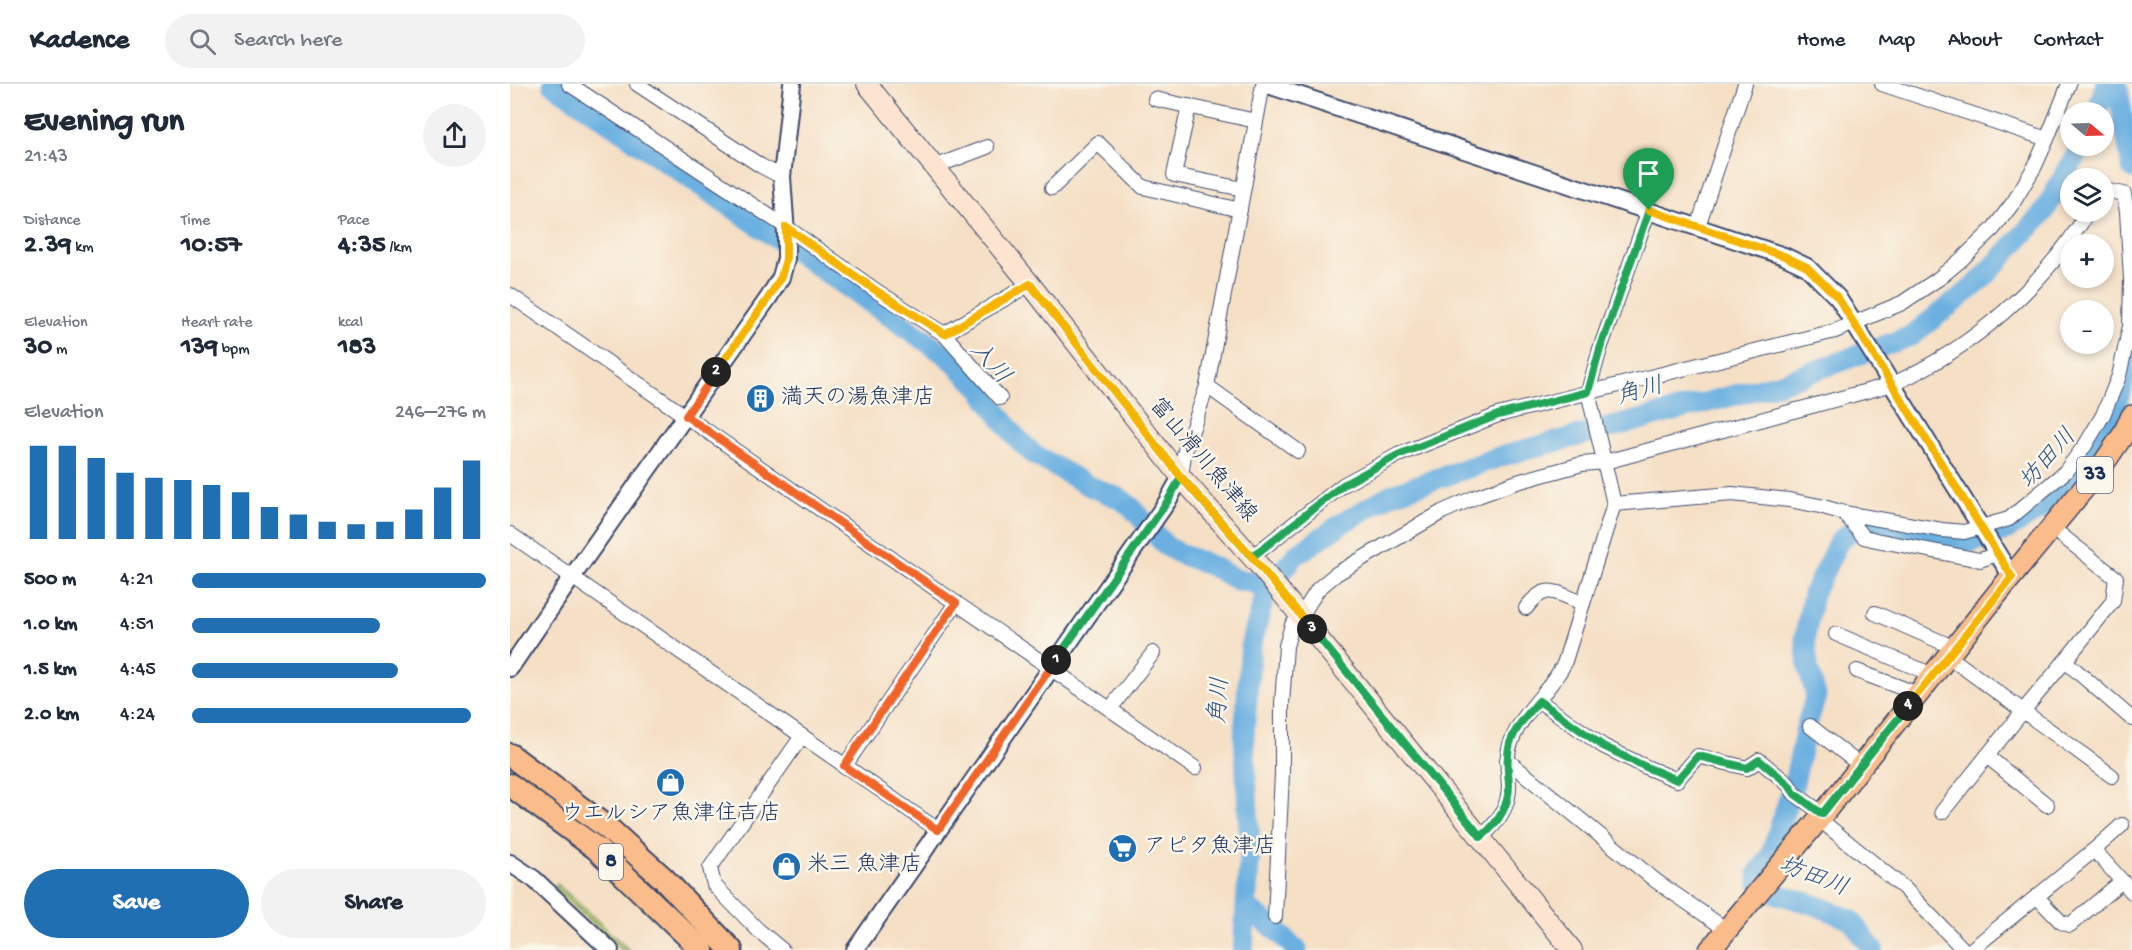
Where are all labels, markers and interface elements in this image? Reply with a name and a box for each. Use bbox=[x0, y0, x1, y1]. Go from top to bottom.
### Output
search box bbox=[165, 14, 585, 68]
text: Kadence bbox=[30, 25, 129, 58]
icon: search bbox=[186, 25, 219, 58]
text: Search here bbox=[234, 28, 342, 54]
text: Home bbox=[1797, 29, 1845, 54]
text: Map bbox=[1878, 29, 1915, 54]
text: About bbox=[1948, 29, 2001, 54]
text: Contact bbox=[2034, 29, 2102, 54]
north arrow bbox=[2060, 102, 2114, 156]
map controls bbox=[2060, 102, 2114, 354]
text: Evening run bbox=[24, 104, 184, 142]
button: share bbox=[423, 104, 486, 167]
text: 21:43 bbox=[24, 146, 68, 169]
pin bbox=[1623, 148, 1674, 210]
icon: arrive bbox=[1632, 157, 1665, 190]
button: layers bbox=[2060, 168, 2114, 222]
text: Distance bbox=[24, 212, 81, 231]
text: Time bbox=[181, 212, 210, 231]
text: Pace bbox=[338, 212, 369, 231]
text: 2.39 bbox=[24, 231, 71, 262]
text: 10:57 bbox=[181, 231, 242, 262]
text: 4:35 bbox=[338, 231, 386, 262]
button: + bbox=[2060, 234, 2114, 288]
text: km bbox=[71, 239, 94, 258]
text: /km bbox=[386, 239, 412, 258]
button: − bbox=[2060, 300, 2114, 354]
text: Elevation bbox=[24, 314, 88, 333]
text: Heart rate bbox=[181, 314, 253, 333]
text: kcal bbox=[338, 314, 363, 333]
text: 30 bbox=[24, 333, 52, 364]
text: 139 bbox=[181, 333, 218, 364]
text: 183 bbox=[338, 333, 376, 364]
water label: 入川 bbox=[962, 336, 1016, 392]
text: m bbox=[52, 341, 67, 360]
text: bpm bbox=[218, 341, 250, 360]
pin: 2 bbox=[701, 357, 731, 387]
text: 2 bbox=[712, 362, 720, 381]
water label: 角川 bbox=[1613, 372, 1667, 413]
building icon: 満天の湯魚津店 bbox=[744, 383, 776, 415]
place label: 満天の湯魚津店 bbox=[781, 385, 935, 412]
street label: 富山滑川魚津線 bbox=[1143, 393, 1262, 528]
text: Elevation bbox=[24, 402, 104, 425]
text: 246–276 m bbox=[395, 402, 486, 425]
water label: 坊田川 bbox=[2014, 424, 2084, 496]
road number: 33 bbox=[2077, 457, 2113, 493]
text: 500 m bbox=[24, 569, 76, 592]
text: 4:21 bbox=[120, 569, 154, 592]
text: 1.0 km bbox=[24, 614, 78, 637]
text: 4:51 bbox=[120, 614, 154, 637]
pin: 3 bbox=[1297, 614, 1327, 644]
text: 3 bbox=[1308, 619, 1316, 638]
pin: 1 bbox=[1041, 645, 1071, 675]
text: 1 bbox=[1053, 650, 1059, 669]
text: 1.5 km bbox=[24, 659, 77, 682]
text: 4:45 bbox=[120, 659, 156, 682]
water label: 角川 bbox=[1204, 676, 1237, 726]
pin: 4 bbox=[1893, 691, 1923, 721]
text: 4 bbox=[1904, 696, 1912, 715]
text: 2.0 km bbox=[24, 704, 79, 727]
text: 4:24 bbox=[120, 704, 155, 727]
shop icon: ウエルシア魚津住吉店 bbox=[655, 767, 687, 799]
place label: ウエルシア魚津住吉店 bbox=[561, 801, 781, 828]
supermarket icon: アピタ魚津店 bbox=[1107, 832, 1139, 864]
place label: アピタ魚津店 bbox=[1144, 834, 1276, 861]
road number: 8 bbox=[599, 844, 623, 880]
shop icon: 米三 魚津店 bbox=[770, 850, 802, 882]
place label: 米三 魚津店 bbox=[807, 852, 922, 879]
water label: 坊田川 bbox=[1774, 852, 1852, 904]
button: Save bbox=[24, 869, 249, 938]
button: Share bbox=[261, 869, 486, 938]

